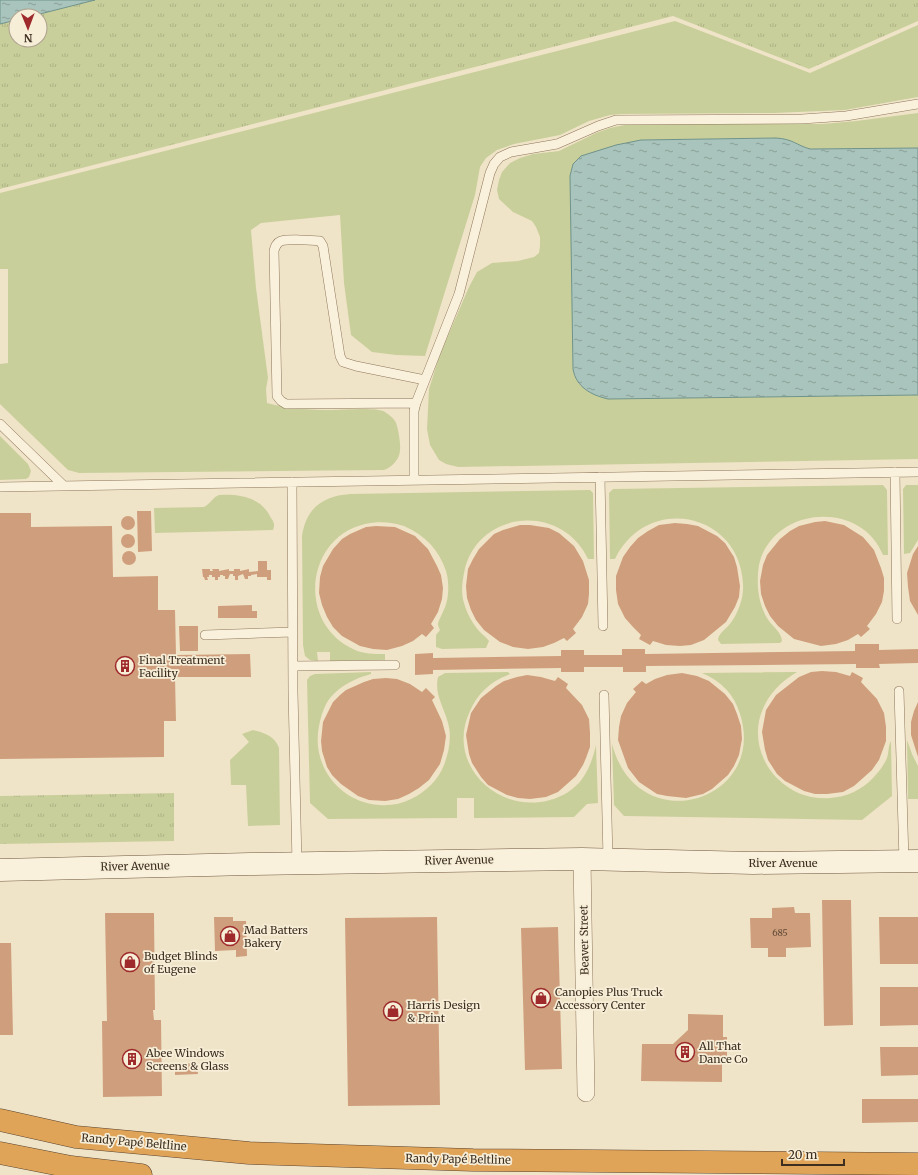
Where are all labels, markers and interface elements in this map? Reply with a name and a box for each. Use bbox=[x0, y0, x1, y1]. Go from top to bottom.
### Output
north arrow bbox=[8, 8, 48, 48]
text: N bbox=[23, 31, 33, 45]
place label: Final Treatment Facility bbox=[139, 653, 225, 680]
building icon: Final Treatment Facility bbox=[114, 655, 136, 677]
street label: River Avenue bbox=[424, 852, 494, 868]
street label: River Avenue bbox=[748, 856, 818, 870]
street label: River Avenue bbox=[100, 858, 170, 874]
street label: Beaver Street bbox=[576, 904, 592, 975]
place label: Mad Batters Bakery bbox=[244, 923, 308, 950]
shop icon: Mad Batters Bakery bbox=[219, 925, 241, 947]
house number: 685 bbox=[772, 927, 788, 938]
place label: Budget Blinds of Eugene bbox=[144, 949, 218, 976]
shop icon: Budget Blinds of Eugene bbox=[119, 951, 141, 973]
place label: Canopies Plus Truck Accessory Center bbox=[554, 985, 663, 1012]
shop icon: Canopies Plus Truck Accessory Center bbox=[530, 987, 552, 1009]
place label: Harris Design & Print bbox=[407, 998, 481, 1025]
shop icon: Harris Design & Print bbox=[382, 1000, 404, 1022]
place label: All That Dance Co bbox=[698, 1039, 748, 1066]
building icon: All That Dance Co bbox=[674, 1041, 696, 1063]
place label: Abee Windows Screens & Glass bbox=[145, 1046, 229, 1073]
building icon: Abee Windows Screens & Glass bbox=[121, 1048, 143, 1070]
street label: Randy Papé Beltline bbox=[81, 1130, 187, 1154]
scale bar bbox=[782, 1141, 844, 1167]
text: 20 m bbox=[788, 1147, 817, 1162]
street label: Randy Papé Beltline bbox=[405, 1151, 511, 1167]

